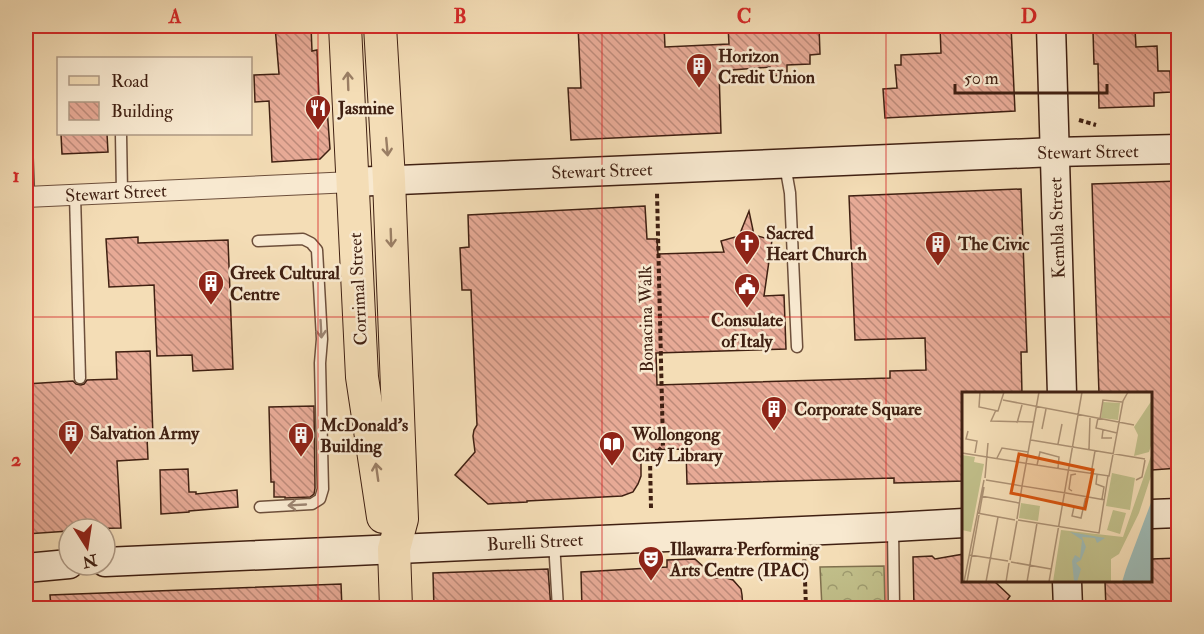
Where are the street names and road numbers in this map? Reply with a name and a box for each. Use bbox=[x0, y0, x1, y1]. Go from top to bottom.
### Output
street label: Stewart Street bbox=[1037, 140, 1139, 165]
street label: Stewart Street bbox=[551, 158, 653, 185]
street label: Kembla Street bbox=[1044, 177, 1071, 279]
street label: Stewart Street bbox=[65, 179, 167, 208]
street label: Corrimal Street bbox=[344, 232, 373, 346]
street label: Bonacina Walk bbox=[634, 265, 659, 373]
street label: Burelli Street bbox=[486, 528, 584, 557]

